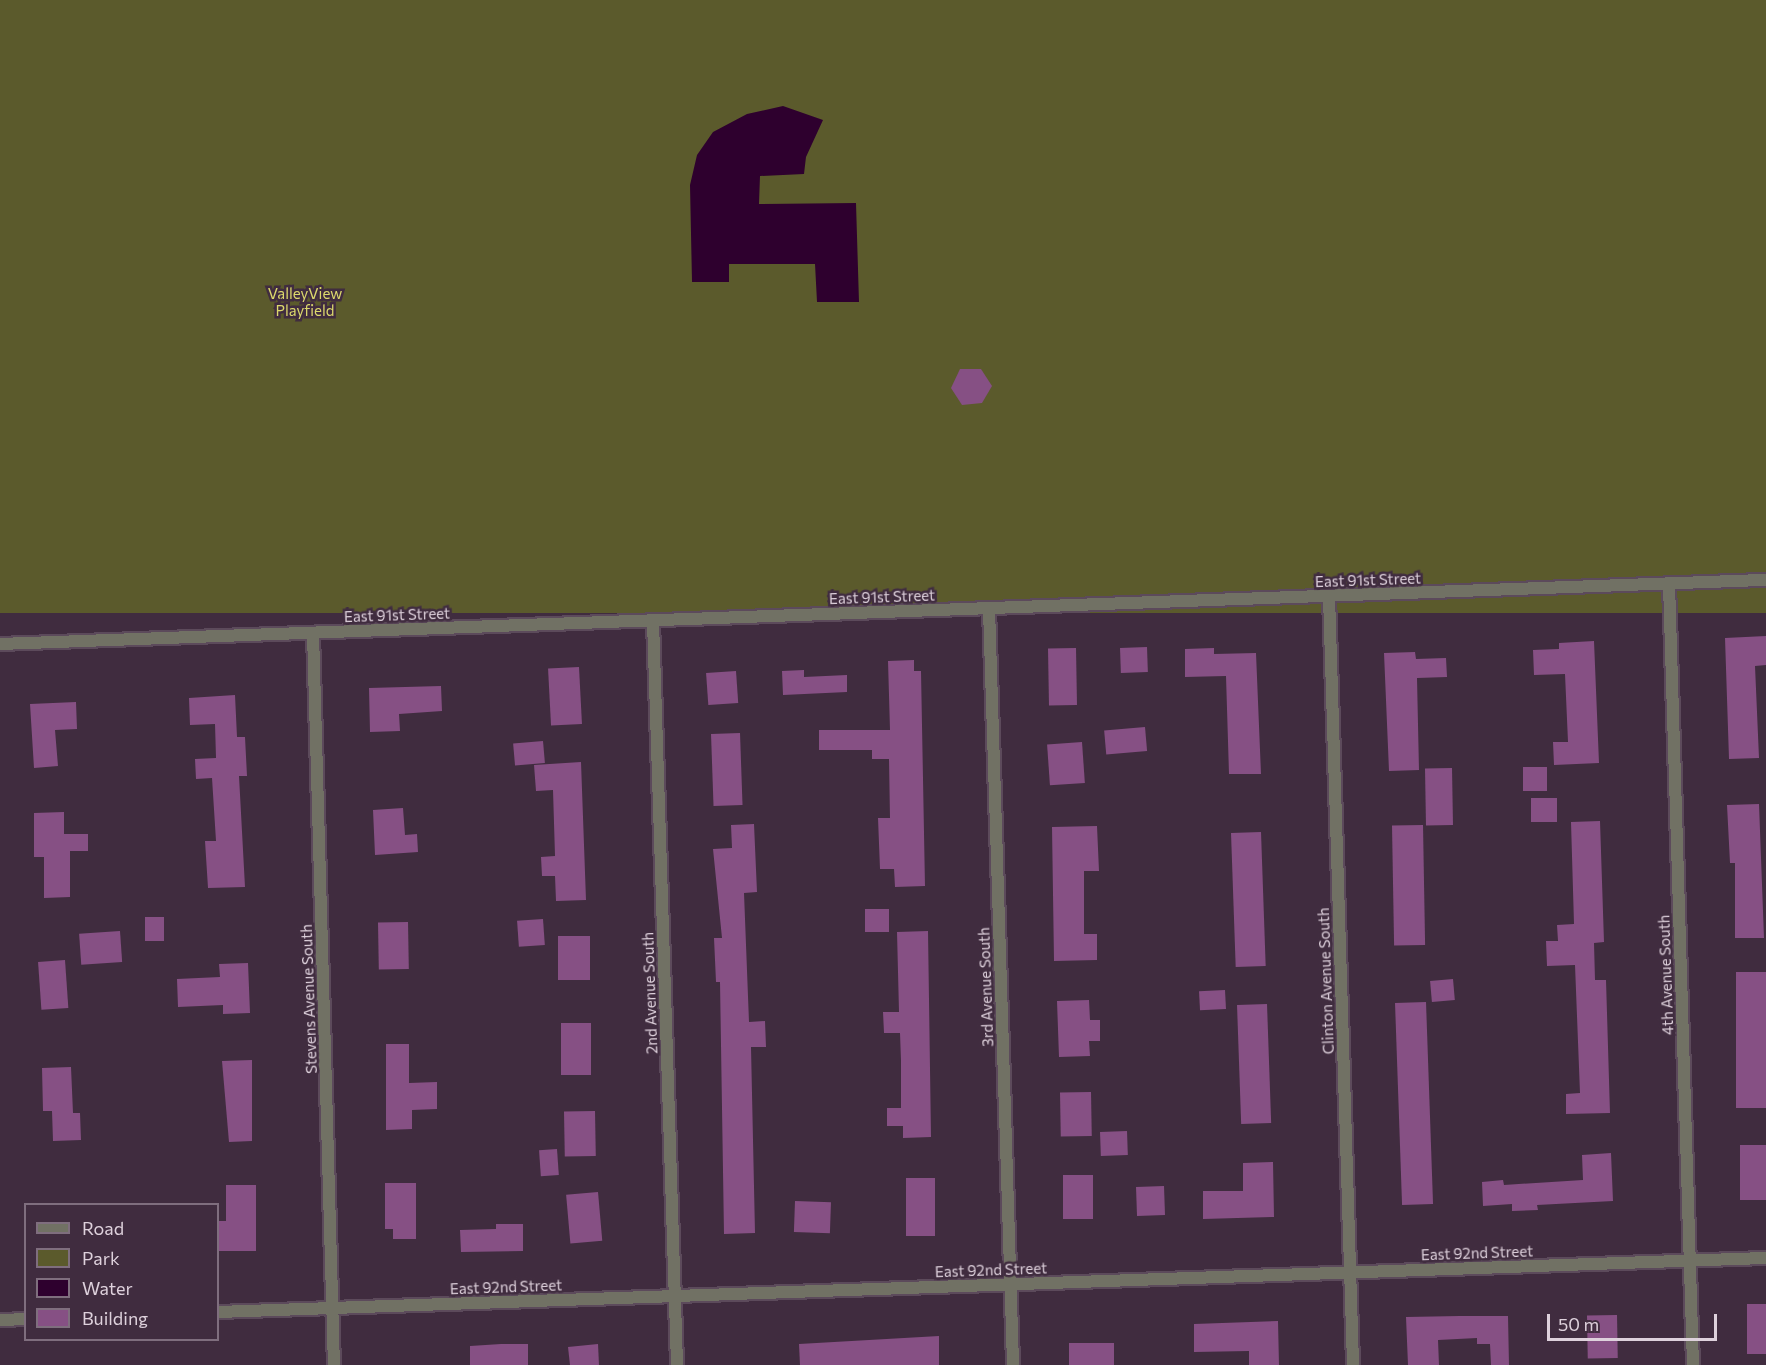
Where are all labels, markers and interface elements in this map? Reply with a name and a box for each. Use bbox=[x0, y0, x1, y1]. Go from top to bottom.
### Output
park label: ValleyView Playfield bbox=[268, 284, 342, 319]
street label: East 91st Street bbox=[1315, 569, 1421, 591]
street label: East 91st Street bbox=[829, 586, 935, 608]
street label: East 91st Street bbox=[344, 604, 450, 626]
street label: Clinton Avenue South bbox=[1314, 907, 1338, 1055]
street label: 4th Avenue South bbox=[1655, 915, 1677, 1035]
street label: Stevens Avenue South bbox=[297, 924, 321, 1074]
street label: 3rd Avenue South bbox=[975, 927, 997, 1047]
street label: 2nd Avenue South bbox=[639, 932, 661, 1054]
legend bbox=[24, 1203, 219, 1341]
text: Road bbox=[82, 1217, 124, 1239]
street label: East 92nd Street bbox=[1420, 1242, 1534, 1264]
text: Park bbox=[82, 1247, 120, 1269]
street label: East 92nd Street bbox=[934, 1259, 1048, 1281]
street label: East 92nd Street bbox=[449, 1276, 563, 1298]
text: Water bbox=[82, 1277, 133, 1299]
scale bar bbox=[1550, 1302, 1720, 1340]
text: Building bbox=[82, 1307, 148, 1329]
text: 50 m bbox=[1558, 1313, 1599, 1335]

